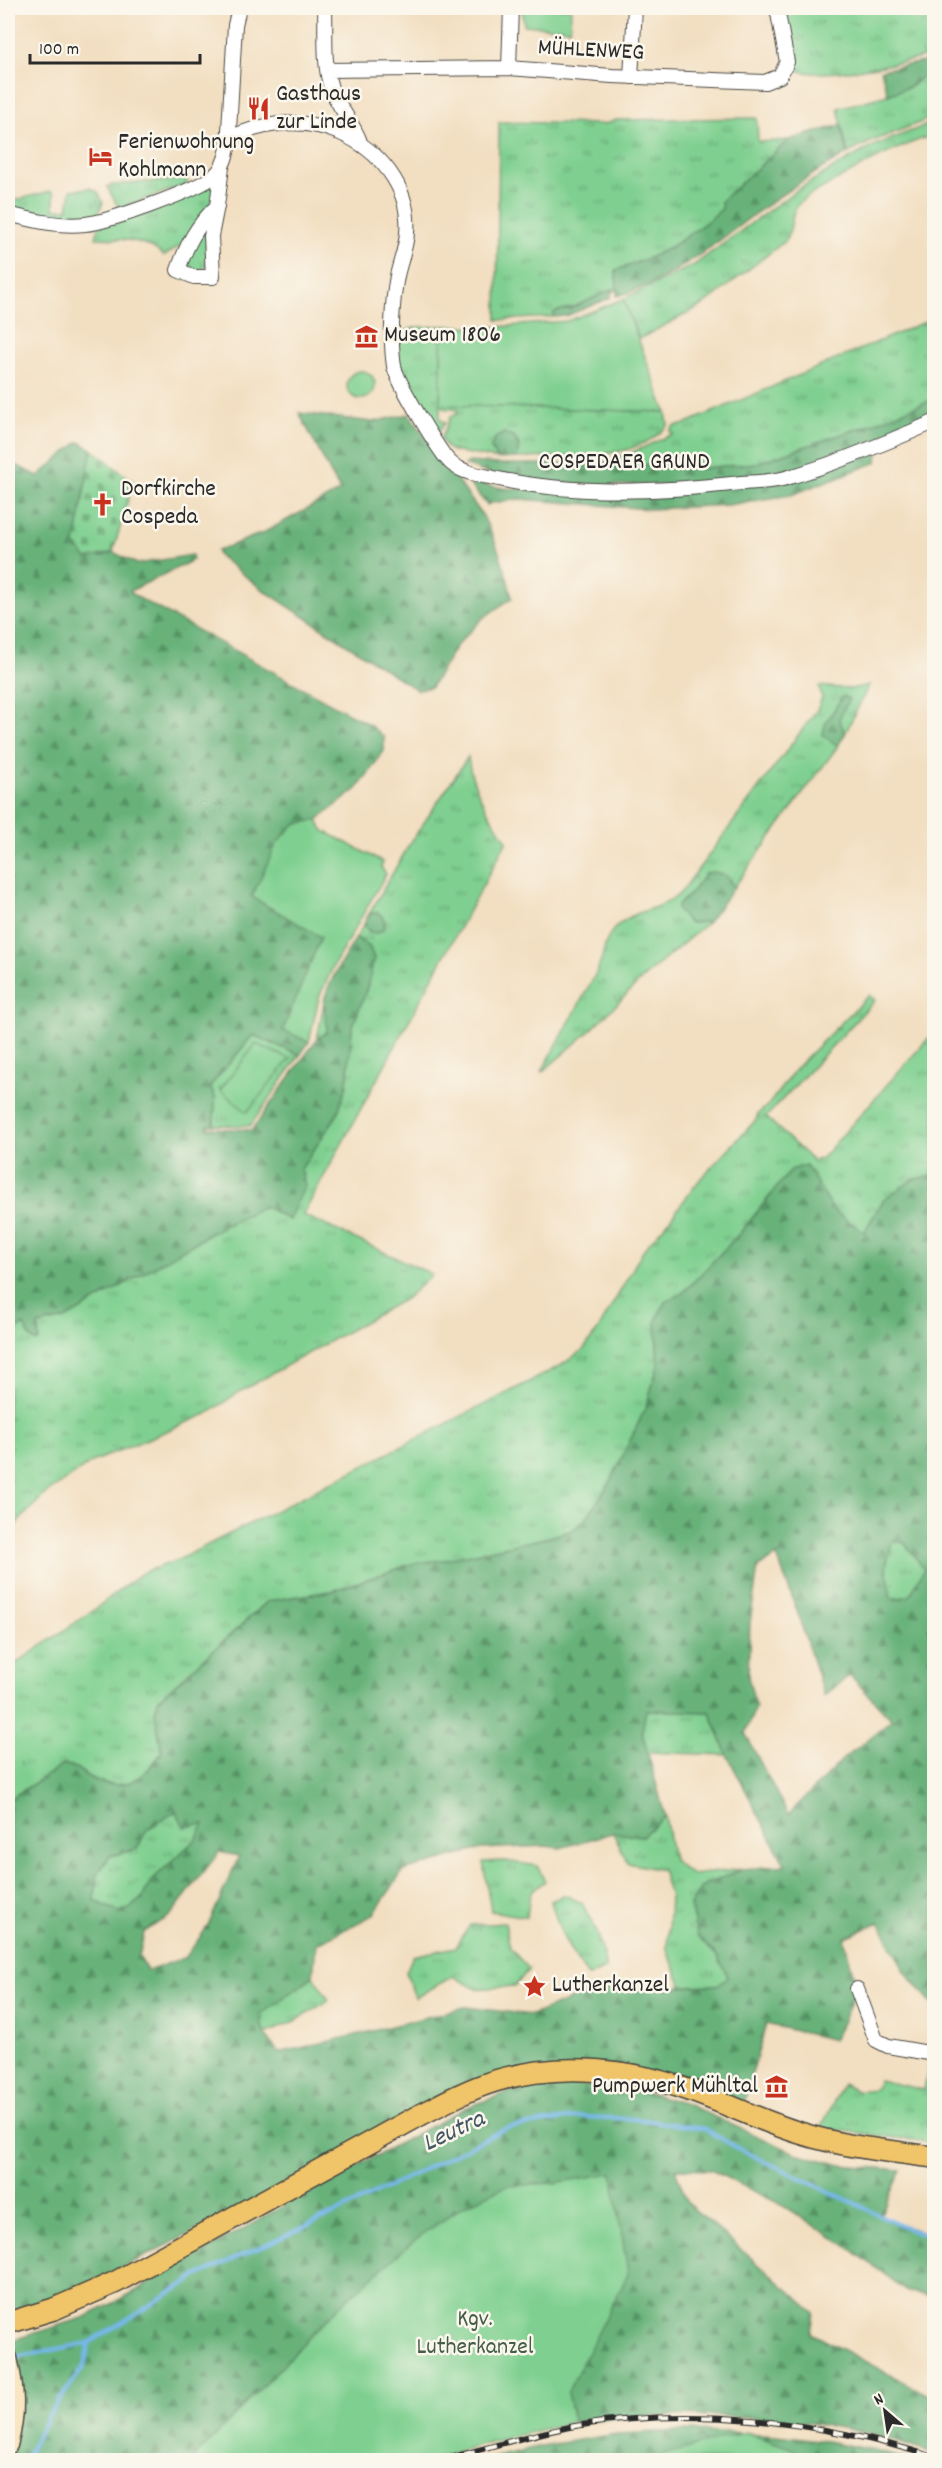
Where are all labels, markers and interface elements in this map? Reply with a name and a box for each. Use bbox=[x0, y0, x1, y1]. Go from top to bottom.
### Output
scale bar bbox=[30, 27, 200, 65]
street label: MÜHLENWEG bbox=[537, 31, 645, 71]
text: 100 m bbox=[39, 38, 79, 63]
place label: Gasthaus zur Linde bbox=[276, 78, 361, 140]
restaurant icon: Gasthaus zur Linde bbox=[245, 96, 271, 122]
place label: Ferienwohnung Kohlmann bbox=[118, 126, 254, 188]
hotel icon: Ferienwohnung Kohlmann bbox=[87, 144, 113, 170]
place label: Museum 1806 bbox=[384, 319, 501, 353]
museum icon: Museum 1806 bbox=[353, 323, 379, 349]
street label: COSPEDAER GRUND bbox=[538, 446, 710, 480]
place label: Dorfkirche Cospeda bbox=[121, 473, 216, 535]
church icon: Dorfkirche Cospeda bbox=[90, 491, 116, 517]
place label: Lutherkanzel bbox=[552, 1969, 669, 2003]
place icon: Lutherkanzel bbox=[521, 1973, 547, 1999]
place label: Pumpwerk Mühltal bbox=[592, 2070, 758, 2104]
museum icon: Pumpwerk Mühltal bbox=[763, 2074, 789, 2100]
water label: Leutra bbox=[417, 2101, 493, 2162]
park label: Kgv. Lutherkanzel bbox=[416, 2303, 534, 2365]
north arrow bbox=[855, 2381, 915, 2441]
text: N bbox=[870, 2388, 888, 2412]

